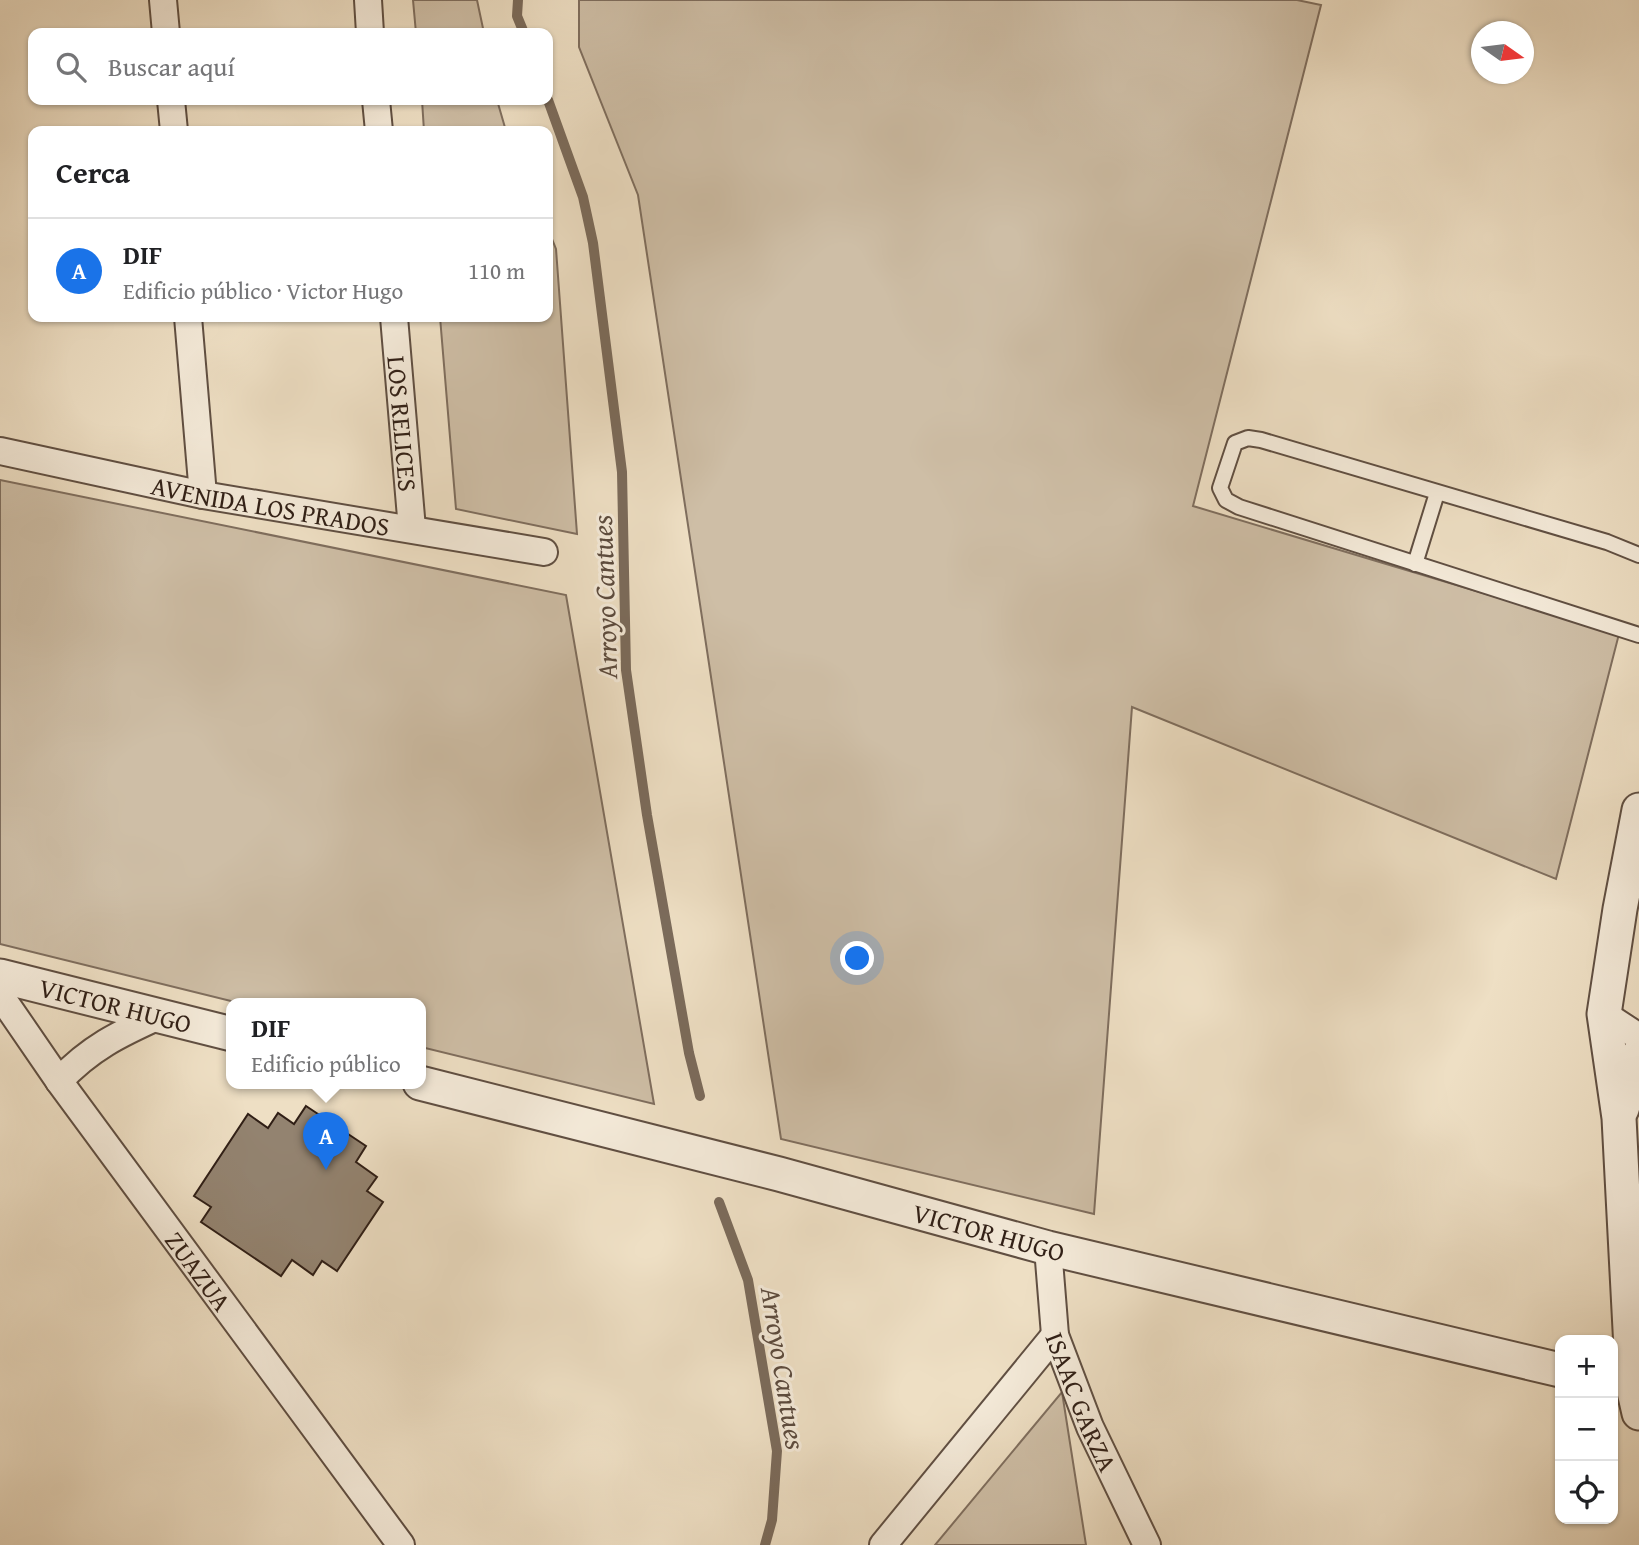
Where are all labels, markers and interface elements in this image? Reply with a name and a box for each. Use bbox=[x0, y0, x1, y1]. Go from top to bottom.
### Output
north arrow bbox=[1471, 21, 1534, 84]
search box bbox=[28, 28, 553, 105]
text: Buscar aquí bbox=[108, 47, 235, 86]
icon: search bbox=[52, 48, 90, 86]
text: Cerca bbox=[56, 150, 130, 194]
text: DIF bbox=[123, 235, 162, 274]
text: A bbox=[72, 254, 86, 287]
text: 110 m bbox=[468, 254, 525, 287]
text: Edificio público · Victor Hugo bbox=[123, 274, 403, 307]
street label: LOS RELICES bbox=[378, 354, 428, 493]
street label: AVENIDA LOS PRADOS bbox=[148, 465, 393, 545]
water label: Arroyo Cantues bbox=[581, 514, 627, 681]
your location bbox=[840, 941, 874, 975]
street label: VICTOR HUGO bbox=[35, 967, 196, 1043]
popup bbox=[226, 998, 426, 1089]
text: DIF bbox=[251, 1008, 291, 1047]
text: Edificio público bbox=[251, 1047, 401, 1080]
pin: A bbox=[303, 1112, 349, 1170]
street label: VICTOR HUGO bbox=[909, 1192, 1069, 1271]
street label: ZUAZUA bbox=[156, 1223, 242, 1319]
water label: Arroyo Cantues bbox=[751, 1283, 817, 1452]
street label: ISAAC GARZA bbox=[1036, 1326, 1128, 1478]
map controls bbox=[1555, 1335, 1618, 1524]
button: + bbox=[1555, 1335, 1618, 1398]
button: − bbox=[1555, 1398, 1618, 1461]
button: locate bbox=[1555, 1461, 1618, 1524]

